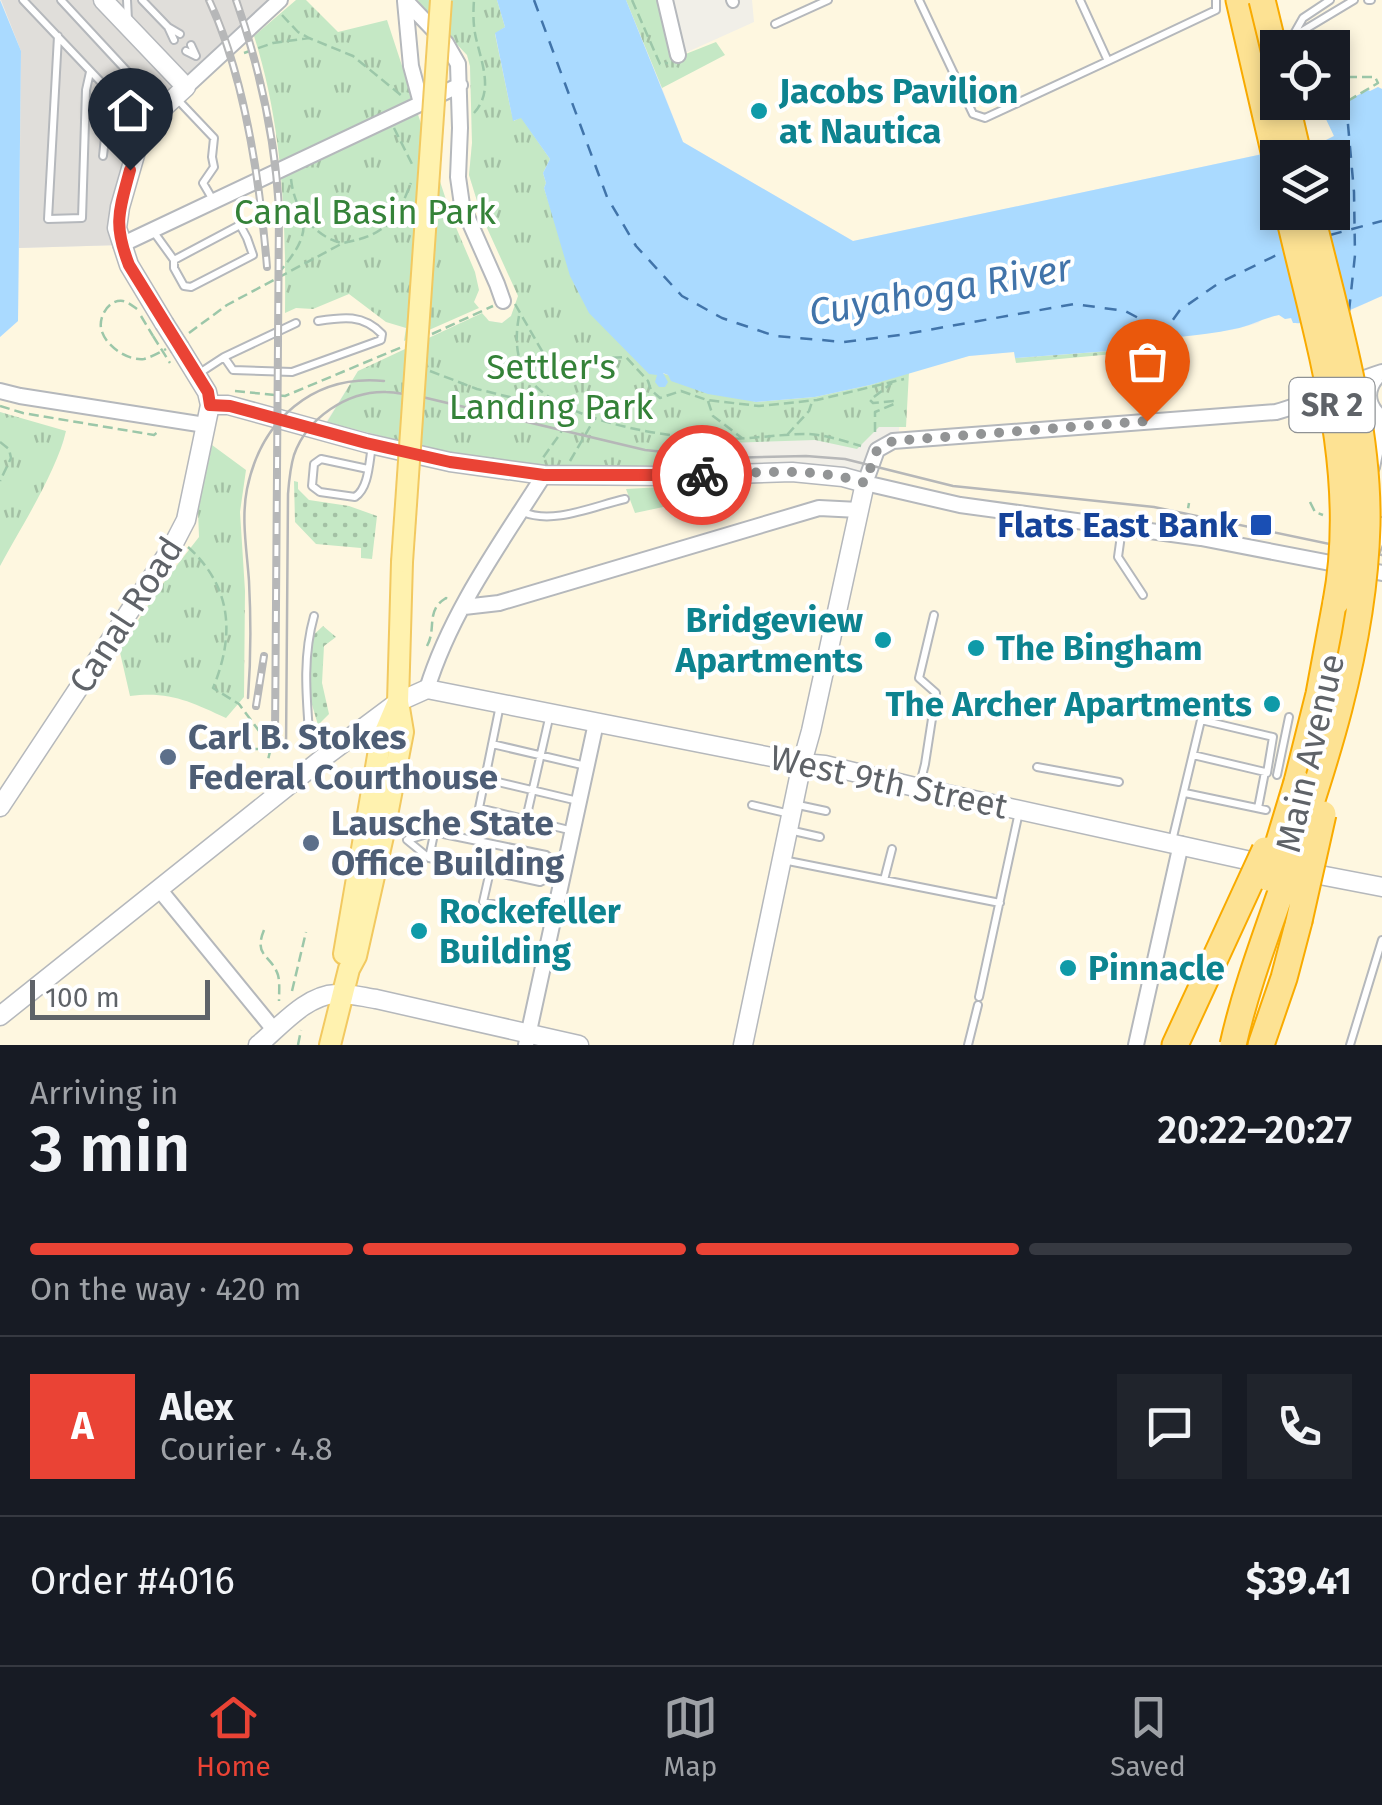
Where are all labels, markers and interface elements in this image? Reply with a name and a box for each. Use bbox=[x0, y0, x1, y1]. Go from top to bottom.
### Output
map controls bbox=[1260, 30, 1350, 230]
button: locate bbox=[1260, 30, 1350, 120]
pin bbox=[88, 68, 173, 171]
place label: Jacobs Pavilion at Nautica bbox=[778, 70, 1018, 152]
icon: home bbox=[103, 83, 158, 138]
marker: Jacobs Pavilion at Nautica bbox=[748, 100, 770, 122]
button: layers bbox=[1260, 140, 1350, 230]
park label: Canal Basin Park bbox=[234, 191, 496, 233]
water label: Cuyahoga River bbox=[805, 244, 1076, 336]
pin bbox=[1105, 319, 1190, 422]
icon: bag bbox=[1120, 334, 1175, 389]
park label: Settler's Landing Park bbox=[449, 346, 653, 428]
road number: SR 2 bbox=[1290, 378, 1374, 432]
courier bbox=[652, 425, 752, 525]
icon: bike bbox=[675, 448, 730, 503]
place label: Flats East Bank bbox=[997, 504, 1239, 546]
marker: Flats East Bank bbox=[1248, 512, 1274, 538]
street label: Canal Road bbox=[60, 529, 192, 701]
place label: Bridgeview Apartments bbox=[675, 599, 864, 681]
place label: The Bingham bbox=[996, 627, 1203, 669]
marker: Bridgeview Apartments bbox=[872, 629, 894, 651]
marker: The Bingham bbox=[965, 637, 987, 659]
street label: Main Avenue bbox=[1267, 650, 1353, 856]
place label: The Archer Apartments bbox=[886, 683, 1252, 725]
marker: The Archer Apartments bbox=[1261, 693, 1283, 715]
place label: Carl B. Stokes Federal Courthouse bbox=[188, 716, 498, 798]
street label: West 9th Street bbox=[766, 736, 1012, 828]
marker: Carl B. Stokes Federal Courthouse bbox=[157, 746, 179, 768]
place label: Lausche State Office Building bbox=[331, 802, 565, 884]
marker: Lausche State Office Building bbox=[300, 832, 322, 854]
place label: Rockefeller Building bbox=[439, 890, 622, 972]
marker: Rockefeller Building bbox=[408, 920, 430, 942]
place label: Pinnacle bbox=[1088, 947, 1225, 989]
marker: Pinnacle bbox=[1057, 957, 1079, 979]
scale bar bbox=[30, 975, 210, 1020]
text: 100 m bbox=[45, 981, 120, 1014]
text: Arriving in bbox=[30, 1074, 178, 1112]
text: 20:22–20:27 bbox=[1157, 1107, 1352, 1153]
text: 3 min bbox=[30, 1110, 190, 1188]
text: On the way · 420 m bbox=[30, 1270, 301, 1308]
button: chat bbox=[1117, 1374, 1222, 1479]
button: phone bbox=[1247, 1374, 1352, 1479]
text: Alex bbox=[160, 1384, 233, 1430]
text: A bbox=[71, 1403, 94, 1449]
text: Courier · 4.8 bbox=[160, 1430, 333, 1468]
text: Order #4016 bbox=[30, 1558, 235, 1604]
text: $39.41 bbox=[1246, 1558, 1352, 1604]
tab: Home bbox=[196, 1690, 271, 1783]
tab: Map bbox=[663, 1690, 718, 1783]
tab: Saved bbox=[1110, 1690, 1186, 1783]

